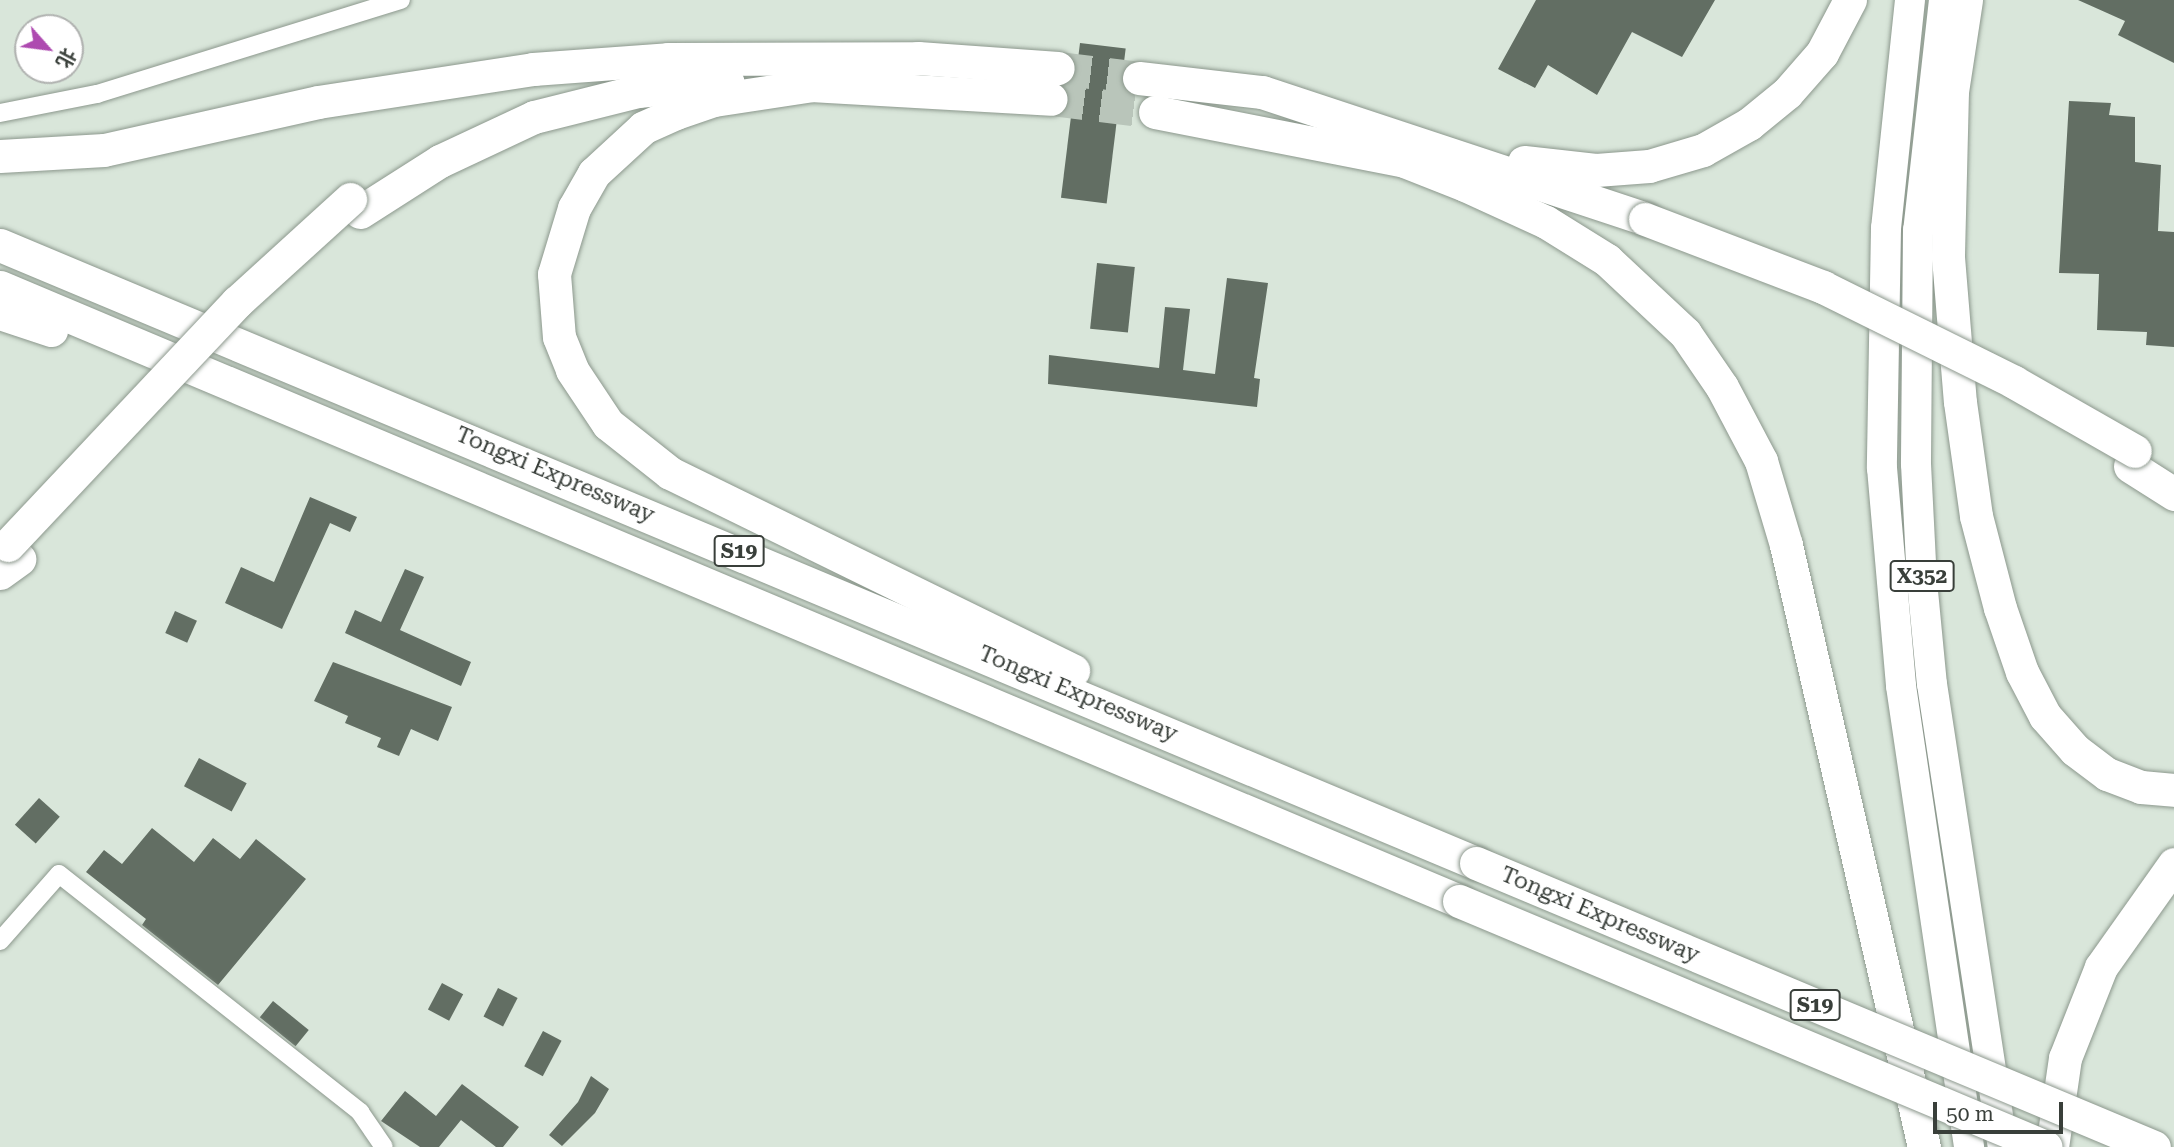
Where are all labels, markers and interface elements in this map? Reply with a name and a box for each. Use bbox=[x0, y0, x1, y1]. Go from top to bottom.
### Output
north arrow bbox=[14, 14, 84, 84]
text: 北 bbox=[52, 44, 81, 72]
street label: Tongxi Expressway bbox=[451, 421, 659, 529]
road number: S19 bbox=[713, 534, 765, 568]
road number: X352 bbox=[1889, 558, 1955, 594]
street label: Tongxi Expressway bbox=[974, 640, 1182, 748]
street label: Tongxi Expressway bbox=[1496, 861, 1704, 969]
road number: S19 bbox=[1789, 988, 1841, 1023]
scale bar bbox=[1936, 1088, 2066, 1132]
text: 50 m bbox=[1946, 1102, 1994, 1126]

